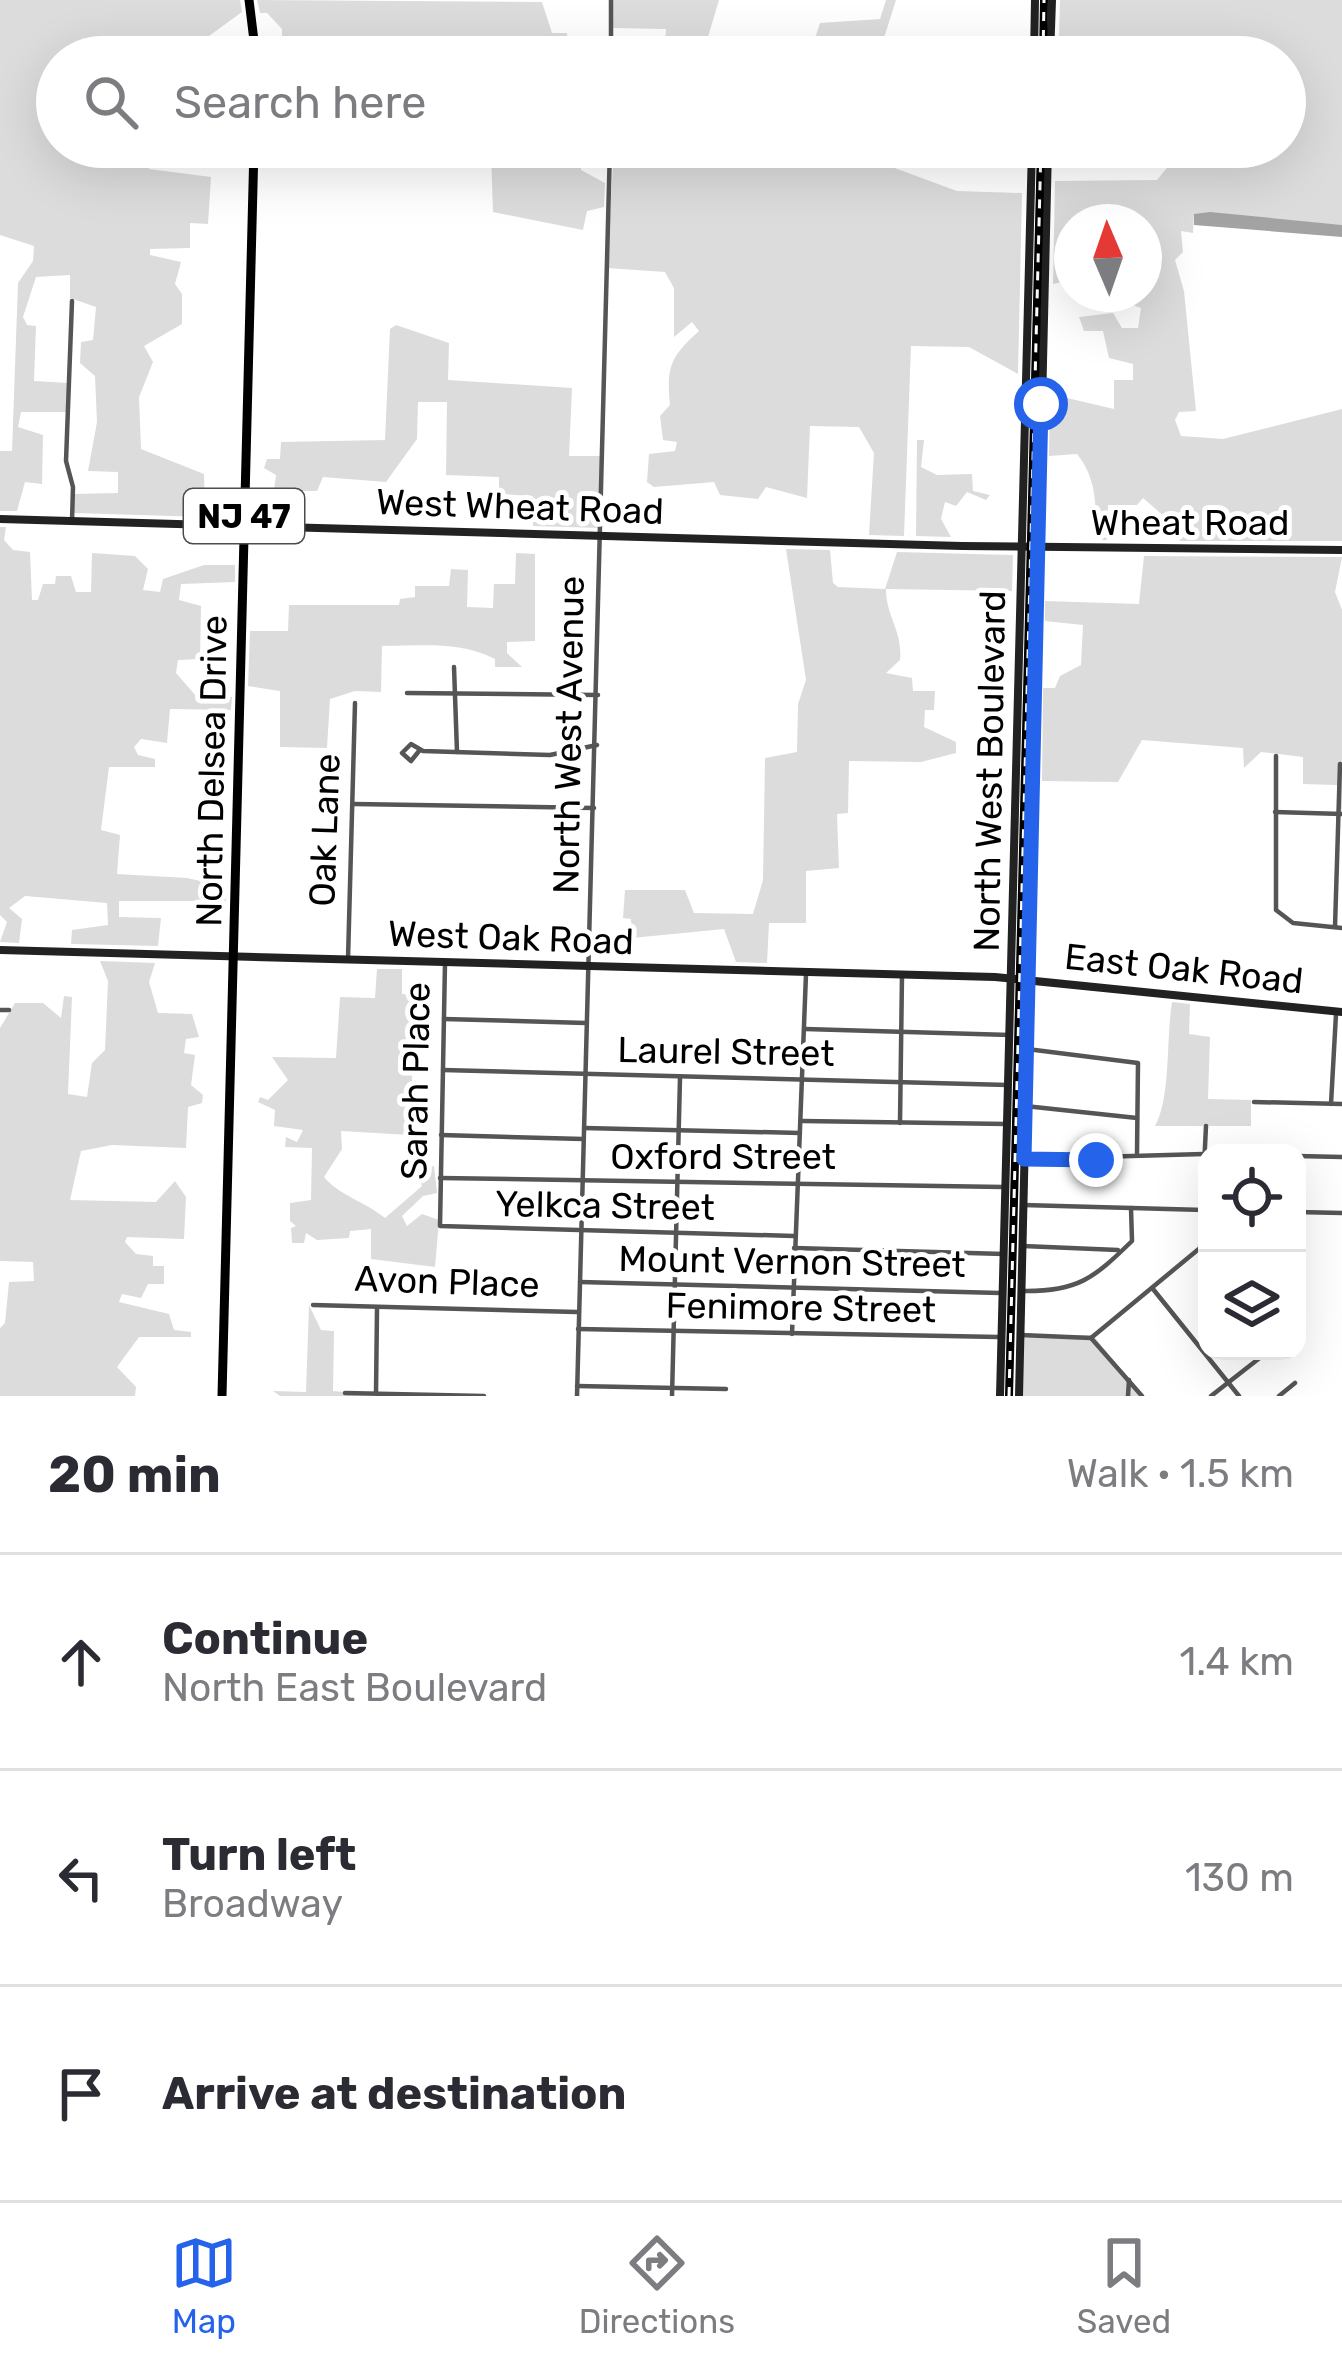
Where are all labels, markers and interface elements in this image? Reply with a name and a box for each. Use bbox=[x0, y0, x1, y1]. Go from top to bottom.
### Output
search box bbox=[36, 36, 1306, 168]
icon: search bbox=[78, 69, 144, 135]
text: Search here bbox=[174, 76, 426, 129]
north arrow bbox=[1054, 204, 1162, 312]
route start bbox=[1014, 377, 1068, 431]
street label: West Wheat Road bbox=[375, 480, 665, 533]
road number: NJ 47 bbox=[184, 489, 304, 543]
street label: Wheat Road bbox=[1091, 501, 1289, 544]
street label: North West Avenue bbox=[544, 576, 593, 894]
street label: North West Boulevard bbox=[965, 590, 1014, 952]
street label: North Delsea Drive bbox=[187, 615, 236, 927]
street label: Oak Lane bbox=[300, 753, 349, 907]
street label: West Oak Road bbox=[387, 912, 635, 963]
street label: East Oak Road bbox=[1063, 935, 1305, 1002]
street label: Sarah Place bbox=[392, 982, 439, 1180]
street label: Laurel Street bbox=[617, 1028, 835, 1075]
route end bbox=[1069, 1133, 1123, 1187]
street label: Oxford Street bbox=[610, 1135, 836, 1178]
map controls bbox=[1198, 1144, 1306, 1360]
button: locate bbox=[1198, 1144, 1306, 1252]
street label: Yelkca Street bbox=[495, 1182, 715, 1229]
street label: Mount Vernon Street bbox=[618, 1237, 966, 1286]
button: layers bbox=[1198, 1252, 1306, 1360]
street label: Avon Place bbox=[354, 1257, 540, 1306]
street label: Fenimore Street bbox=[665, 1284, 937, 1331]
text: 20 min bbox=[48, 1444, 221, 1505]
text: Walk · 1.5 km bbox=[1067, 1451, 1294, 1497]
text: Continue bbox=[162, 1612, 368, 1665]
icon: ahead bbox=[48, 1629, 114, 1695]
text: 1.4 km bbox=[1180, 1639, 1294, 1685]
text: North East Boulevard bbox=[162, 1665, 547, 1711]
text: Turn left bbox=[162, 1828, 356, 1881]
icon: left bbox=[48, 1845, 114, 1911]
text: 130 m bbox=[1185, 1855, 1294, 1901]
text: Broadway bbox=[162, 1881, 343, 1927]
icon: arrive bbox=[48, 2061, 114, 2127]
text: Arrive at destination bbox=[162, 2067, 627, 2120]
tab: Map bbox=[171, 2230, 237, 2341]
tab: Directions bbox=[579, 2230, 735, 2341]
tab: Saved bbox=[1077, 2230, 1171, 2341]

